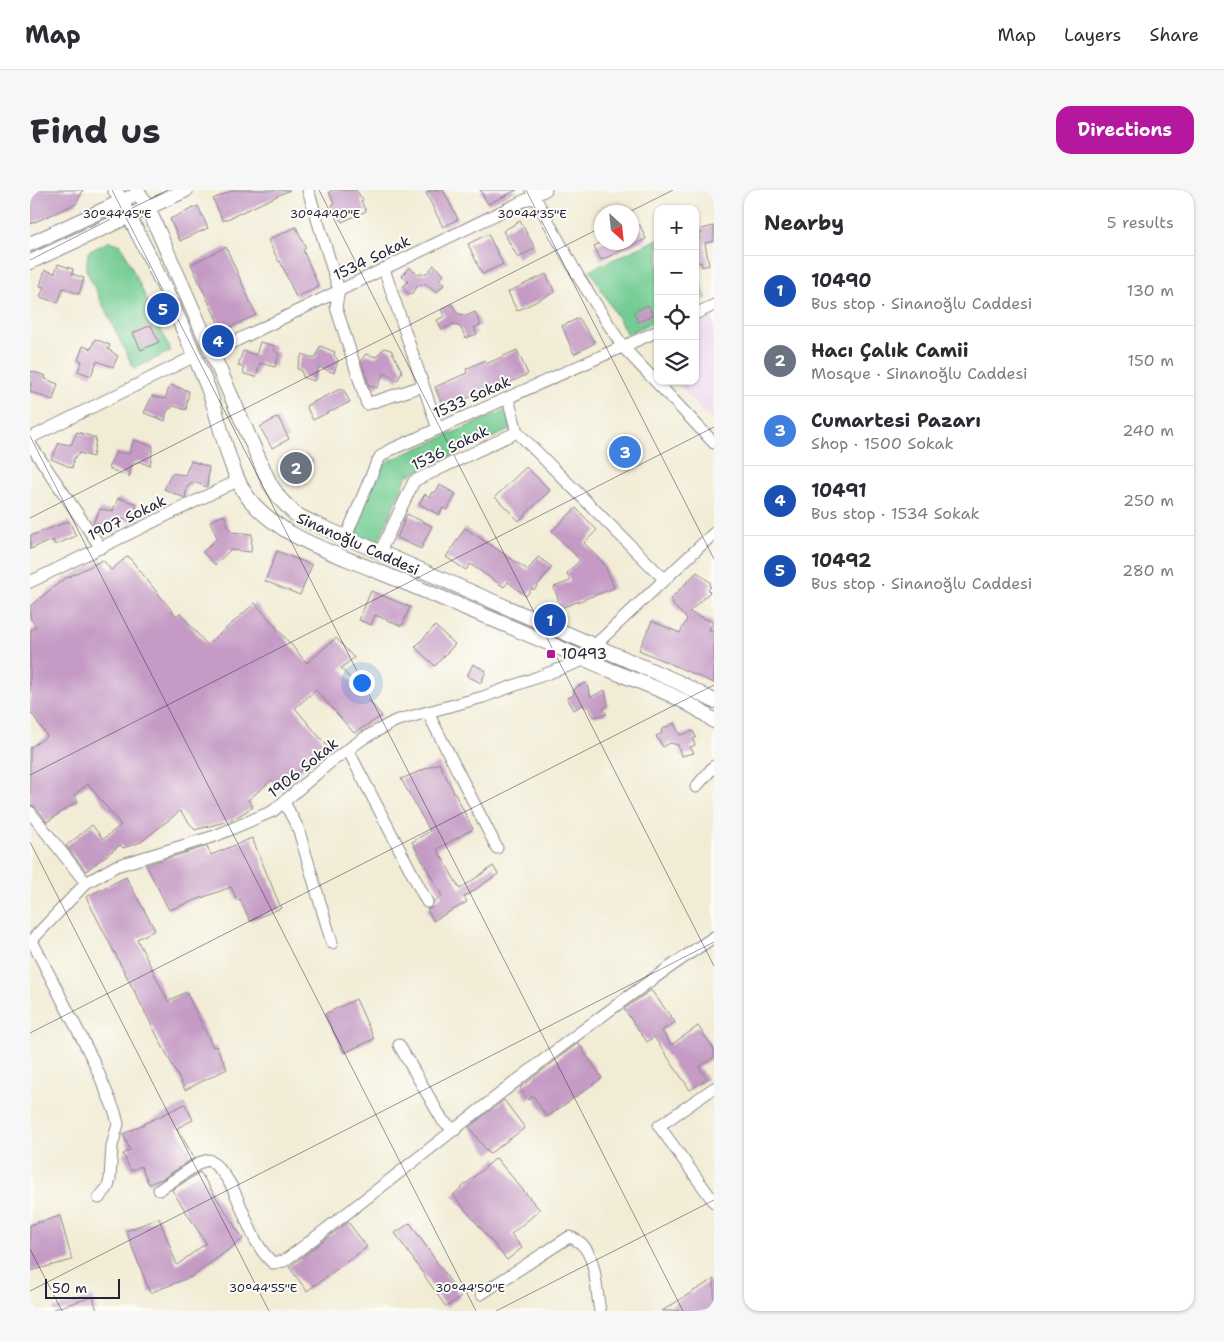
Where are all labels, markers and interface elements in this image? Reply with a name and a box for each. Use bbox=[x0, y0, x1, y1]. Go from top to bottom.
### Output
text: Map bbox=[25, 19, 81, 51]
text: Map bbox=[998, 23, 1036, 47]
text: Layers bbox=[1064, 23, 1121, 47]
text: Share bbox=[1149, 23, 1199, 47]
button: Directions bbox=[1056, 106, 1194, 154]
text: Find us bbox=[30, 107, 161, 154]
north arrow bbox=[594, 205, 639, 250]
map controls bbox=[654, 205, 699, 385]
button: + bbox=[654, 205, 699, 250]
text: 30°44'45"E bbox=[82, 206, 152, 222]
text: 30°44'40"E bbox=[290, 206, 360, 222]
text: 30°44'35"E bbox=[497, 206, 567, 222]
text: Nearby bbox=[764, 209, 844, 237]
text: 5 results bbox=[1107, 212, 1174, 233]
street label: 1534 Sokak bbox=[330, 231, 414, 285]
button: − bbox=[654, 250, 699, 295]
text: 10490 bbox=[811, 268, 872, 293]
text: 1 bbox=[776, 280, 784, 301]
text: 130 m bbox=[1127, 280, 1174, 301]
pin: 5 bbox=[147, 290, 179, 328]
text: Bus stop · Si̇nanoğlu Caddesi bbox=[811, 293, 1032, 314]
button: locate bbox=[654, 295, 699, 340]
pin: 4 bbox=[202, 322, 234, 360]
text: Hacı Çalık Camii bbox=[811, 338, 969, 363]
button: layers bbox=[654, 340, 699, 385]
text: 2 bbox=[774, 350, 786, 371]
text: 150 m bbox=[1127, 350, 1174, 371]
text: Mosque · Si̇nanoğlu Caddesi bbox=[811, 363, 1028, 384]
street label: 1533 Sokak bbox=[430, 371, 514, 423]
text: Cumartesi Pazarı bbox=[811, 408, 981, 433]
text: 3 bbox=[774, 420, 786, 441]
text: 240 m bbox=[1122, 420, 1174, 441]
street label: 1536 Sokak bbox=[408, 421, 492, 475]
pin: 3 bbox=[609, 433, 641, 471]
text: Shop · 1500 Sokak bbox=[811, 433, 954, 454]
pin: 2 bbox=[280, 449, 312, 487]
text: 10491 bbox=[811, 478, 867, 503]
text: 4 bbox=[774, 490, 786, 511]
text: 250 m bbox=[1123, 490, 1174, 511]
street label: 1907 Sokak bbox=[85, 491, 169, 545]
text: Bus stop · 1534 Sokak bbox=[811, 503, 980, 524]
street label: Si̇nanoğlu Caddesi bbox=[293, 508, 423, 580]
text: 10492 bbox=[811, 548, 871, 573]
text: 5 bbox=[775, 560, 785, 581]
text: 280 m bbox=[1122, 560, 1174, 581]
text: Bus stop · Si̇nanoğlu Caddesi bbox=[811, 573, 1032, 594]
pin: 1 bbox=[534, 601, 566, 639]
place label: 10493 bbox=[561, 644, 607, 664]
marker: 10493 bbox=[545, 648, 557, 660]
your location bbox=[349, 670, 375, 696]
street label: 1906 Sokak bbox=[264, 733, 342, 803]
scale bar bbox=[45, 1276, 120, 1299]
text: 50 m bbox=[52, 1279, 87, 1297]
text: 30°44'55"E bbox=[229, 1280, 297, 1296]
text: 30°44'50"E bbox=[435, 1280, 505, 1296]

